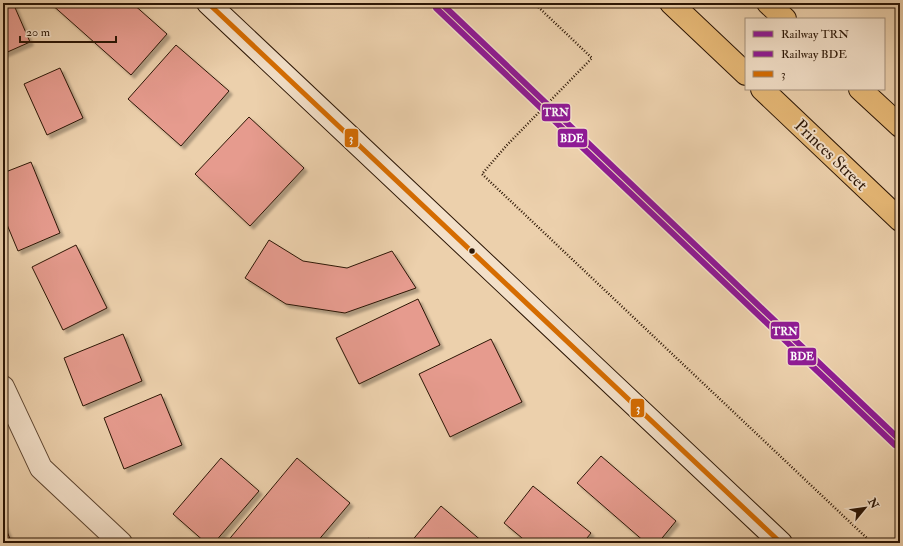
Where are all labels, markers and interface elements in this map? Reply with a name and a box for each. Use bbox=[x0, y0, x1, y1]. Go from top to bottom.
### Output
scale bar bbox=[20, 18, 116, 44]
legend bbox=[745, 18, 885, 90]
text: 20 m bbox=[26, 25, 51, 40]
text: Railway TRN bbox=[781, 27, 849, 42]
text: Railway BDE bbox=[781, 47, 847, 62]
text: 3 bbox=[781, 67, 786, 82]
line badge: TRN bbox=[541, 103, 571, 122]
text: TRN bbox=[542, 106, 570, 119]
street label: Princes Street bbox=[790, 115, 872, 195]
line badge: 3 bbox=[344, 128, 359, 148]
line badge: BDE bbox=[557, 128, 588, 148]
text: 3 bbox=[349, 132, 353, 145]
text: BDE bbox=[560, 132, 584, 145]
unlabelled marker bbox=[467, 246, 477, 256]
line badge: TRN bbox=[770, 321, 800, 340]
text: TRN bbox=[771, 325, 799, 338]
line badge: BDE bbox=[787, 347, 817, 366]
text: BDE bbox=[790, 350, 814, 363]
line badge: 3 bbox=[630, 398, 645, 418]
text: 3 bbox=[636, 402, 640, 415]
north arrow bbox=[845, 488, 885, 528]
text: N bbox=[865, 495, 882, 512]

